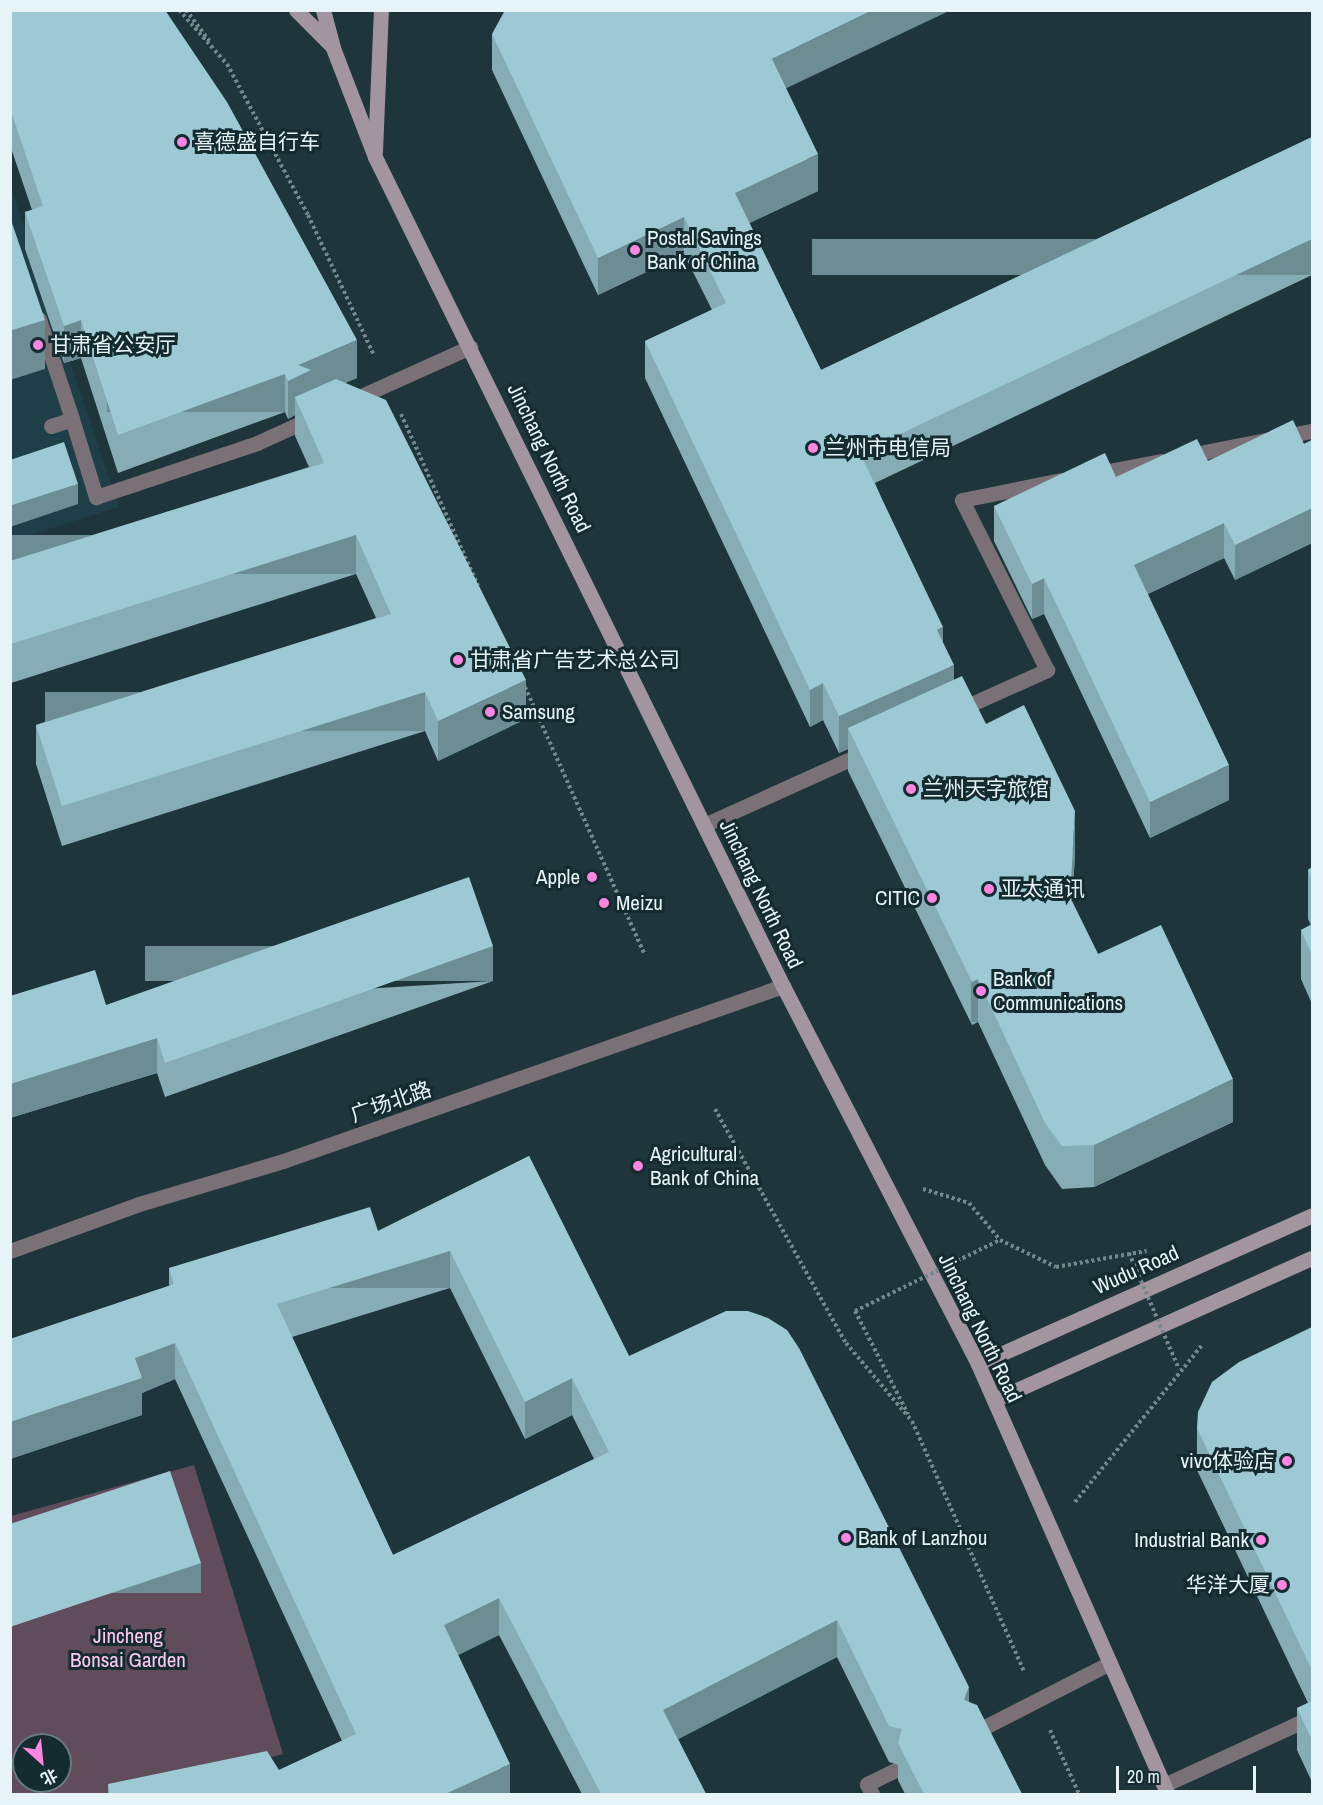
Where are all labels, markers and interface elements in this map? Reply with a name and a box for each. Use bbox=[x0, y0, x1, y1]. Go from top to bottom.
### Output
place label: 喜德盛自行车 bbox=[194, 129, 320, 155]
marker: 喜德盛自行车 bbox=[175, 135, 189, 149]
place label: Postal Savings Bank of China bbox=[647, 225, 762, 275]
marker: Postal Savings Bank of China bbox=[628, 243, 642, 257]
place label: 甘肃省公安厅 bbox=[50, 332, 176, 358]
marker: 甘肃省公安厅 bbox=[31, 338, 45, 352]
street label: Jinchang North Road bbox=[502, 379, 596, 537]
place label: 兰州市电信局 bbox=[825, 435, 951, 461]
marker: 兰州市电信局 bbox=[806, 441, 820, 455]
place label: 甘肃省广告艺术总公司 bbox=[470, 647, 680, 673]
marker: 甘肃省广告艺术总公司 bbox=[451, 653, 465, 667]
place label: Samsung bbox=[502, 699, 575, 725]
marker: Samsung bbox=[483, 705, 497, 719]
place label: 兰州天字旅馆 bbox=[923, 776, 1049, 802]
marker: 兰州天字旅馆 bbox=[904, 782, 918, 796]
street label: Jinchang North Road bbox=[714, 815, 808, 973]
place label: Apple bbox=[536, 864, 580, 890]
marker: Apple bbox=[585, 870, 599, 884]
place label: 亚太通讯 bbox=[1001, 876, 1085, 902]
marker: 亚太通讯 bbox=[982, 882, 996, 896]
place label: CITIC bbox=[875, 885, 920, 911]
place label: Meizu bbox=[616, 890, 663, 916]
marker: CITIC bbox=[925, 891, 939, 905]
marker: Meizu bbox=[597, 896, 611, 910]
place label: Bank of Communications bbox=[993, 966, 1123, 1016]
marker: Bank of Communications bbox=[974, 984, 988, 998]
street label: 广场北路 bbox=[347, 1076, 435, 1128]
place label: Agricultural Bank of China bbox=[650, 1141, 759, 1191]
marker: Agricultural Bank of China bbox=[631, 1159, 645, 1173]
street label: Wudu Road bbox=[1089, 1240, 1183, 1300]
street label: Jinchang North Road bbox=[933, 1249, 1027, 1407]
place label: vivo体验店 bbox=[1180, 1448, 1275, 1474]
marker: vivo体验店 bbox=[1280, 1454, 1294, 1468]
place label: Bank of Lanzhou bbox=[858, 1525, 987, 1551]
place label: Industrial Bank bbox=[1134, 1527, 1249, 1553]
marker: Bank of Lanzhou bbox=[839, 1531, 853, 1545]
marker: Industrial Bank bbox=[1254, 1533, 1268, 1547]
place label: 华洋大厦 bbox=[1186, 1572, 1270, 1598]
marker: 华洋大厦 bbox=[1275, 1578, 1289, 1592]
park label: Jincheng Bonsai Garden bbox=[70, 1623, 186, 1673]
north arrow bbox=[12, 1733, 72, 1793]
scale bar bbox=[1119, 1754, 1258, 1792]
text: 北 bbox=[37, 1764, 61, 1791]
text: 20 m bbox=[1127, 1764, 1160, 1789]

